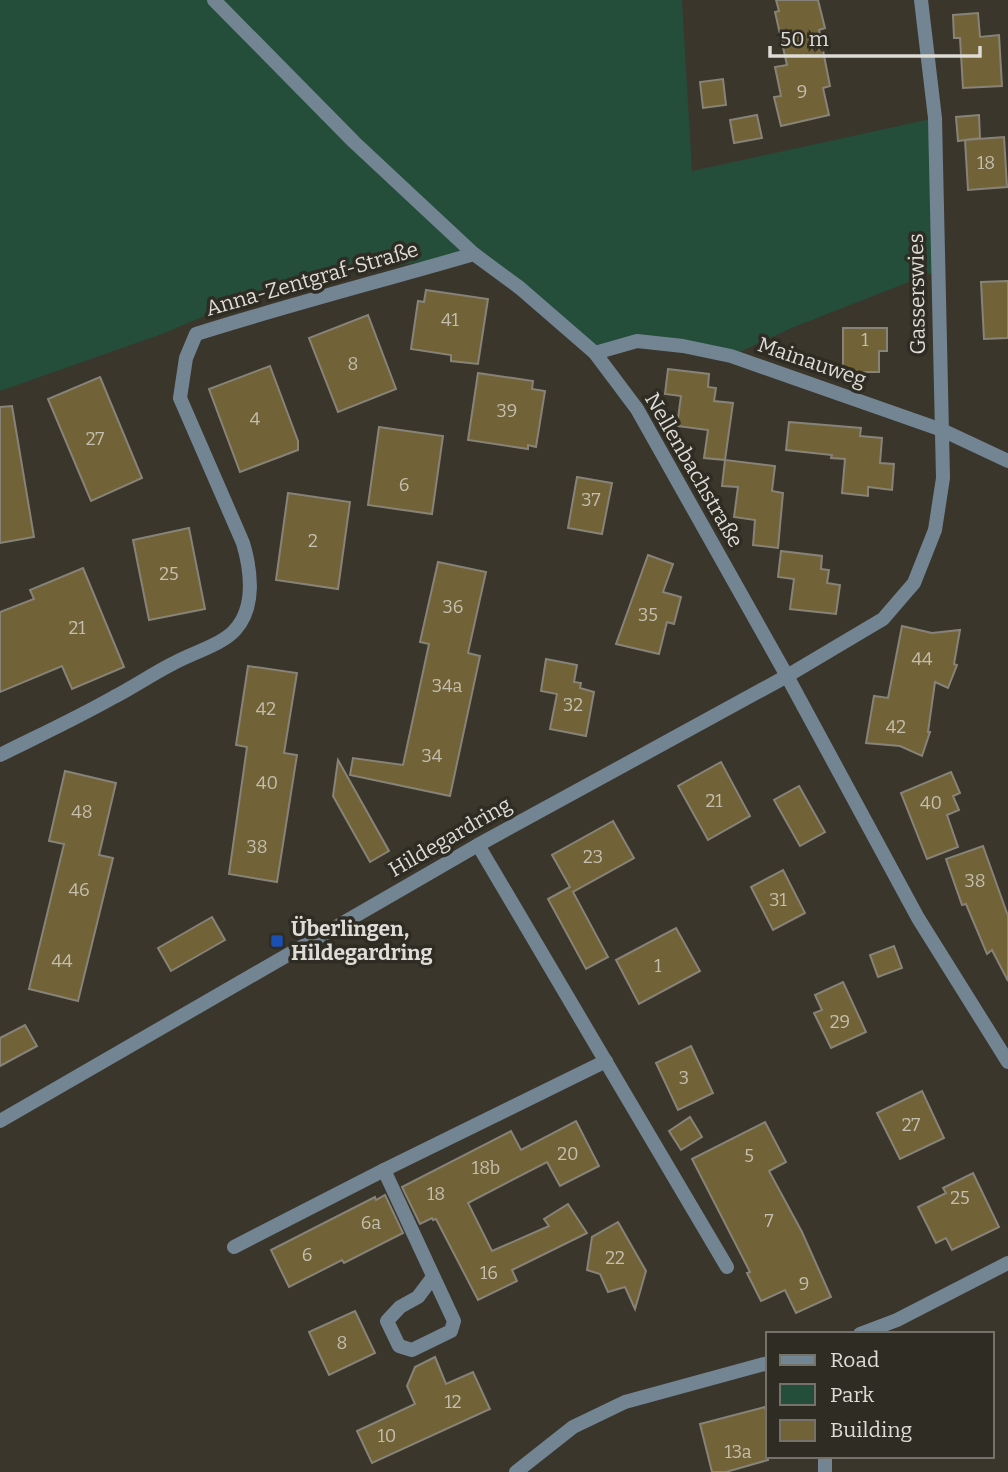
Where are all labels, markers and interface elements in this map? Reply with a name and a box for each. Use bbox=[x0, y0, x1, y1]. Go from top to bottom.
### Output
scale bar bbox=[770, 14, 980, 58]
text: 50 m bbox=[780, 26, 829, 52]
house number: 9 bbox=[797, 81, 807, 103]
house number: 18 bbox=[977, 152, 995, 174]
street label: Gasserswies bbox=[903, 233, 931, 355]
street label: Anna-Zentgraf-Straße bbox=[203, 236, 421, 322]
house number: 41 bbox=[441, 309, 460, 331]
house number: 1 bbox=[861, 329, 869, 351]
street label: Mainauweg bbox=[754, 331, 870, 393]
house number: 8 bbox=[348, 353, 358, 375]
street label: Nellenbachstraße bbox=[639, 388, 749, 552]
house number: 39 bbox=[497, 400, 517, 422]
house number: 4 bbox=[250, 408, 261, 430]
house number: 27 bbox=[86, 428, 104, 450]
house number: 6 bbox=[399, 474, 409, 496]
house number: 37 bbox=[581, 489, 601, 511]
house number: 2 bbox=[308, 530, 318, 552]
house number: 25 bbox=[159, 563, 179, 585]
house number: 36 bbox=[443, 596, 463, 618]
house number: 35 bbox=[638, 604, 658, 626]
house number: 21 bbox=[68, 617, 86, 639]
house number: 44 bbox=[911, 648, 933, 670]
house number: 34a bbox=[432, 675, 462, 697]
house number: 32 bbox=[563, 694, 583, 716]
house number: 42 bbox=[256, 698, 276, 720]
house number: 42 bbox=[886, 716, 906, 738]
house number: 34 bbox=[422, 745, 443, 767]
house number: 40 bbox=[256, 772, 278, 794]
house number: 21 bbox=[705, 790, 723, 812]
street label: Hildegardring bbox=[384, 791, 516, 883]
house number: 40 bbox=[920, 792, 942, 814]
house number: 48 bbox=[71, 801, 93, 823]
house number: 38 bbox=[246, 836, 268, 858]
house number: 23 bbox=[583, 846, 603, 868]
house number: 38 bbox=[964, 870, 986, 892]
house number: 46 bbox=[68, 879, 90, 901]
house number: 31 bbox=[769, 889, 787, 911]
place label: Überlingen, Hildegardring bbox=[291, 915, 433, 966]
marker: Überlingen, Hildegardring bbox=[269, 933, 285, 949]
house number: 44 bbox=[51, 950, 73, 972]
house number: 1 bbox=[654, 955, 662, 977]
house number: 29 bbox=[830, 1011, 850, 1033]
house number: 3 bbox=[679, 1067, 689, 1089]
house number: 27 bbox=[902, 1114, 920, 1136]
house number: 20 bbox=[557, 1143, 579, 1165]
house number: 5 bbox=[744, 1145, 754, 1167]
house number: 18b bbox=[472, 1157, 500, 1179]
house number: 18 bbox=[427, 1183, 445, 1205]
house number: 25 bbox=[950, 1187, 970, 1209]
house number: 7 bbox=[764, 1210, 774, 1232]
house number: 6a bbox=[361, 1212, 381, 1234]
house number: 6 bbox=[302, 1244, 312, 1266]
house number: 22 bbox=[605, 1247, 625, 1269]
house number: 16 bbox=[480, 1262, 498, 1284]
house number: 9 bbox=[799, 1273, 809, 1295]
house number: 8 bbox=[337, 1332, 347, 1354]
legend bbox=[766, 1332, 994, 1458]
text: Road bbox=[830, 1347, 879, 1373]
text: Park bbox=[830, 1382, 874, 1408]
house number: 12 bbox=[444, 1391, 462, 1413]
text: Building bbox=[830, 1417, 913, 1443]
house number: 10 bbox=[378, 1425, 396, 1447]
house number: 13a bbox=[725, 1441, 752, 1463]

